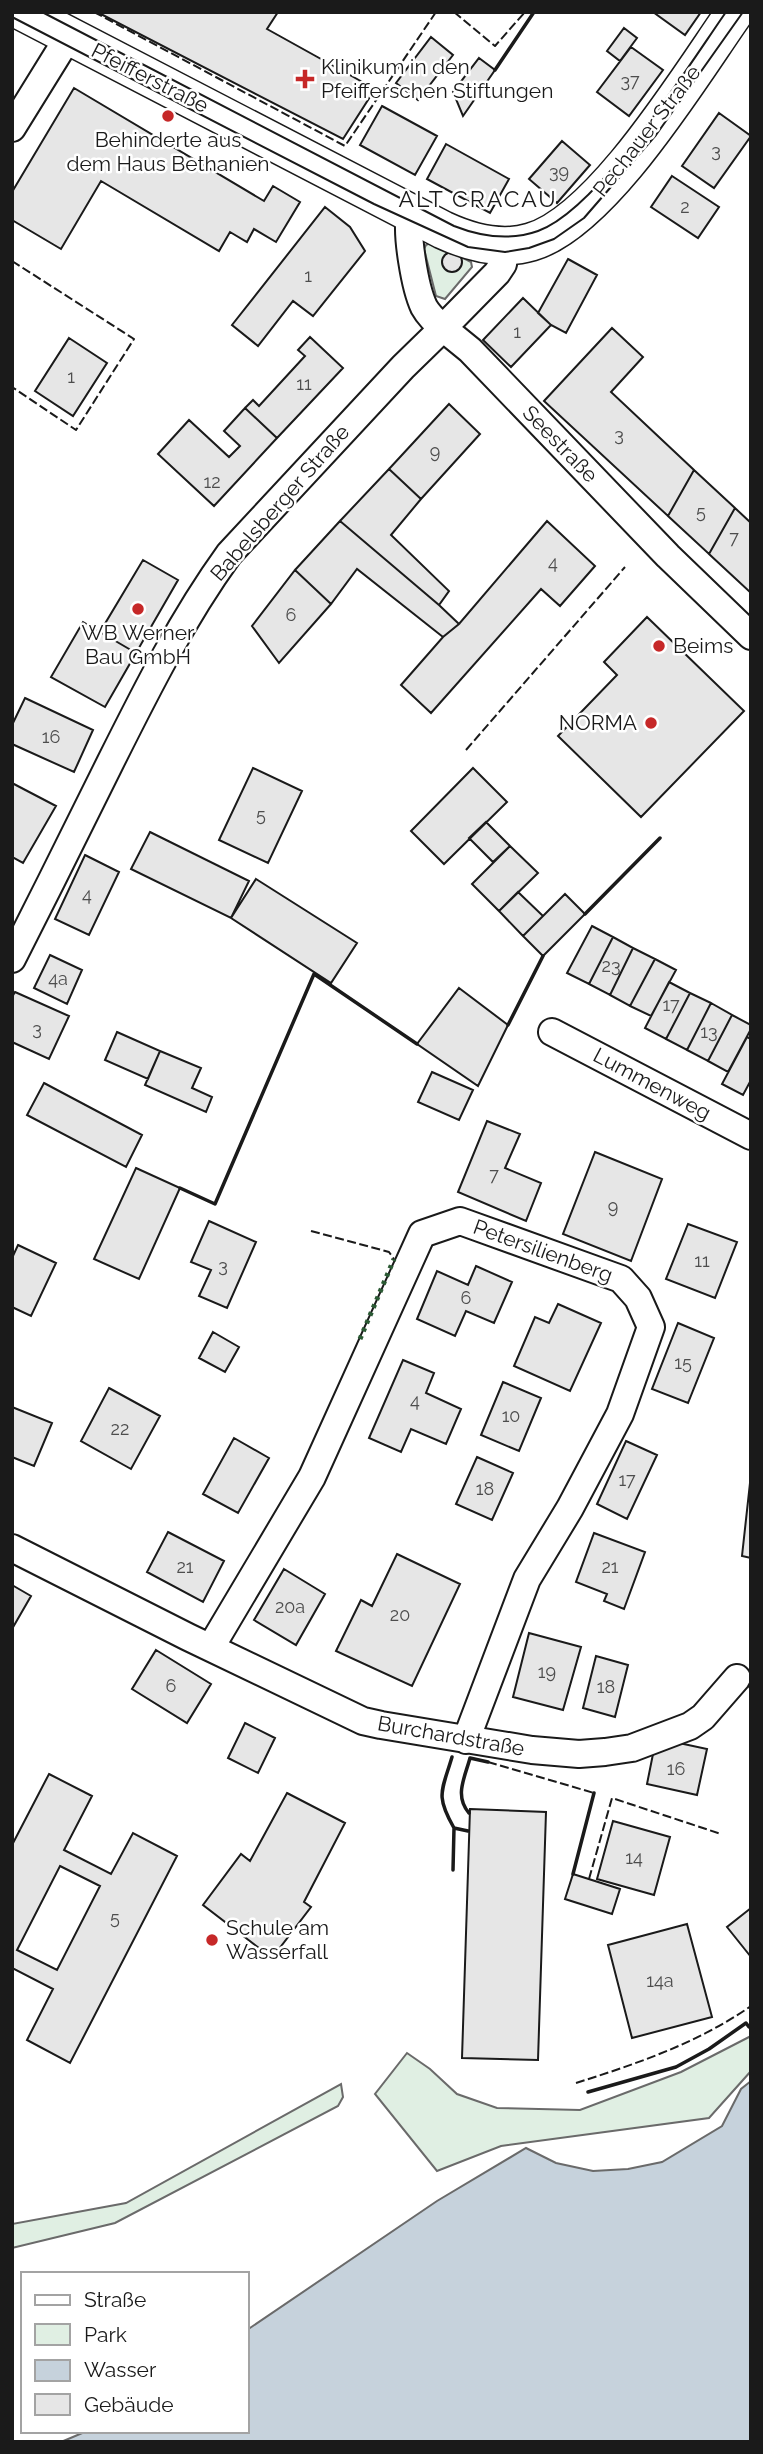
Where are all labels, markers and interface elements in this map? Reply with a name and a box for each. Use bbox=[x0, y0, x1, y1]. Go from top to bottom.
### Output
street label: Pfeifferstraße bbox=[88, 37, 213, 118]
place label: Klinikum in den Pfeifferschen Stiftungen bbox=[321, 54, 553, 103]
street label: Pechauer Straße bbox=[588, 60, 706, 201]
marker: Klinikum in den Pfeifferschen Stiftungen bbox=[295, 69, 315, 89]
house number: 37 bbox=[620, 70, 640, 91]
marker: Behinderte aus dem Haus Bethanien bbox=[160, 108, 176, 124]
place label: Behinderte aus dem Haus Bethanien bbox=[66, 127, 270, 176]
house number: 3 bbox=[711, 140, 721, 161]
house number: 39 bbox=[549, 161, 569, 182]
district label: ALT CRACAU bbox=[398, 185, 558, 212]
house number: 2 bbox=[680, 196, 690, 217]
house number: 1 bbox=[304, 265, 312, 286]
house number: 1 bbox=[513, 321, 521, 342]
house number: 1 bbox=[67, 366, 75, 387]
house number: 11 bbox=[296, 373, 312, 394]
street label: Seestraße bbox=[518, 400, 603, 487]
street label: Babelsberger Straße bbox=[205, 419, 354, 586]
house number: 3 bbox=[614, 424, 624, 445]
house number: 9 bbox=[430, 441, 440, 462]
house number: 12 bbox=[203, 471, 221, 492]
house number: 5 bbox=[696, 501, 706, 522]
house number: 7 bbox=[729, 527, 739, 548]
house number: 4 bbox=[548, 552, 558, 573]
marker: WB Werner Bau GmbH bbox=[130, 601, 146, 617]
house number: 6 bbox=[286, 604, 297, 625]
place label: WB Werner Bau GmbH bbox=[82, 620, 195, 669]
place label: Beims bbox=[673, 633, 733, 658]
marker: Beims bbox=[651, 638, 667, 654]
place label: NORMA bbox=[559, 710, 637, 735]
marker: NORMA bbox=[643, 715, 659, 731]
house number: 16 bbox=[42, 726, 60, 747]
house number: 5 bbox=[256, 804, 266, 825]
house number: 4 bbox=[82, 884, 92, 905]
house number: 23 bbox=[602, 955, 621, 976]
house number: 4a bbox=[48, 968, 68, 989]
house number: 17 bbox=[662, 994, 680, 1015]
house number: 3 bbox=[32, 1018, 42, 1039]
house number: 13 bbox=[700, 1021, 718, 1042]
street label: Lummenweg bbox=[589, 1042, 715, 1125]
house number: 7 bbox=[489, 1164, 499, 1185]
house number: 9 bbox=[608, 1196, 618, 1217]
street label: Petersilienberg bbox=[470, 1214, 616, 1287]
house number: 11 bbox=[694, 1250, 710, 1271]
house number: 3 bbox=[218, 1255, 228, 1276]
house number: 6 bbox=[461, 1287, 472, 1308]
house number: 15 bbox=[674, 1352, 692, 1373]
house number: 4 bbox=[410, 1390, 420, 1411]
house number: 10 bbox=[502, 1405, 520, 1426]
house number: 22 bbox=[111, 1418, 129, 1439]
house number: 17 bbox=[618, 1469, 636, 1490]
house number: 18 bbox=[476, 1478, 494, 1499]
house number: 21 bbox=[176, 1556, 194, 1577]
house number: 21 bbox=[601, 1556, 619, 1577]
house number: 20a bbox=[275, 1596, 305, 1617]
house number: 20 bbox=[390, 1604, 410, 1625]
house number: 19 bbox=[538, 1661, 556, 1682]
house number: 6 bbox=[166, 1675, 177, 1696]
house number: 18 bbox=[597, 1676, 615, 1697]
street label: Burchardstraße bbox=[376, 1710, 526, 1761]
house number: 16 bbox=[667, 1758, 685, 1779]
house number: 14 bbox=[625, 1847, 643, 1868]
house number: 5 bbox=[110, 1907, 120, 1928]
place label: Schule am Wasserfall bbox=[226, 1915, 329, 1964]
marker: Schule am Wasserfall bbox=[204, 1932, 220, 1948]
house number: 14a bbox=[646, 1970, 674, 1991]
legend bbox=[21, 2272, 248, 2433]
text: Straße bbox=[84, 2287, 146, 2312]
text: Park bbox=[84, 2322, 127, 2347]
text: Wasser bbox=[84, 2357, 157, 2382]
text: Gebäude bbox=[84, 2392, 174, 2417]

